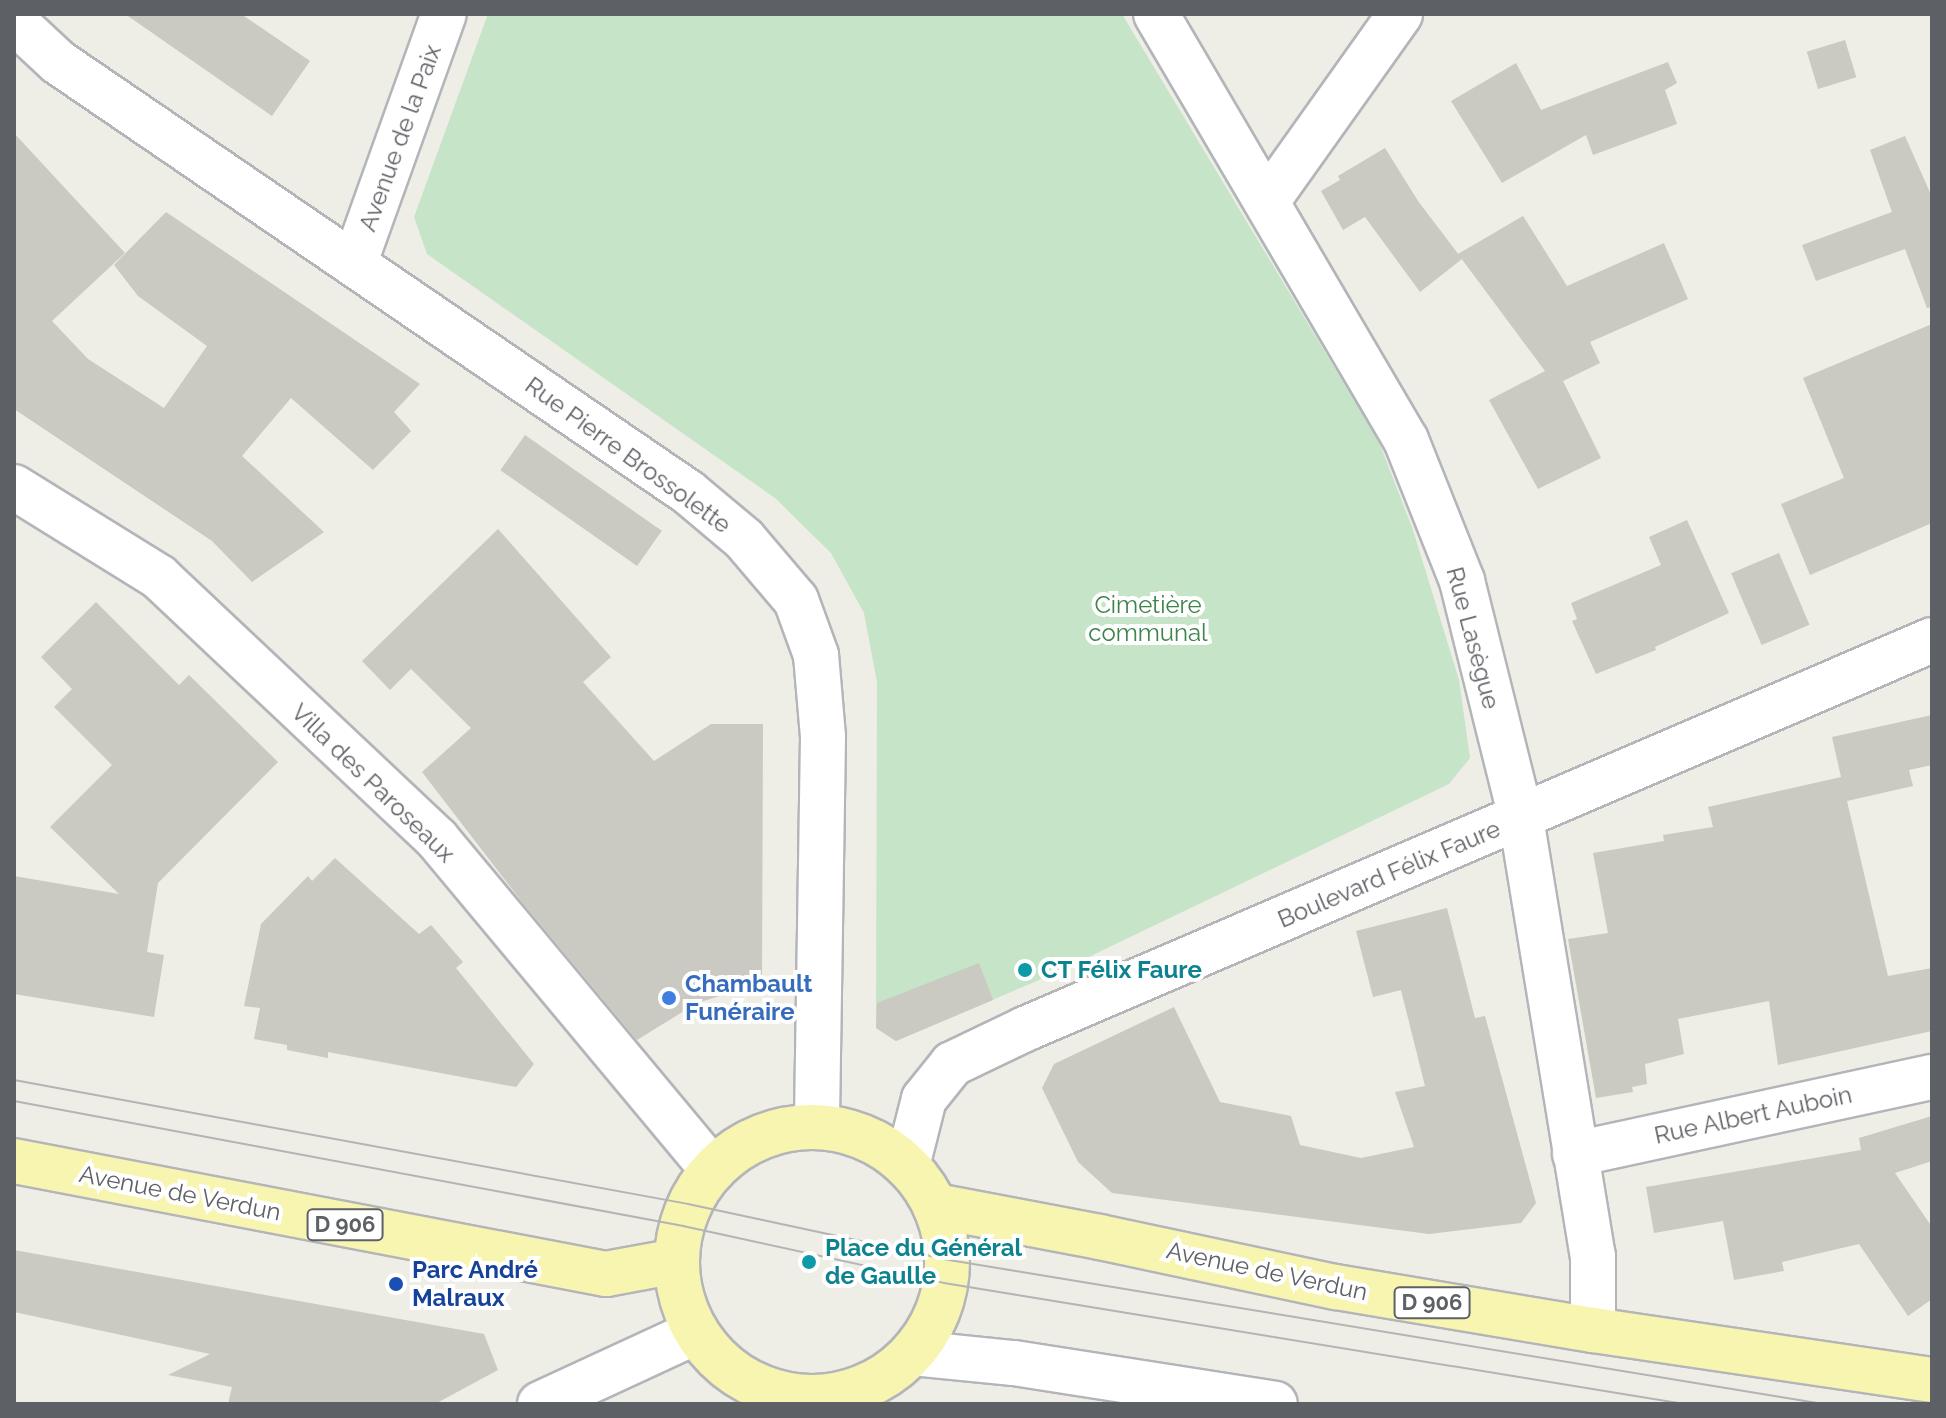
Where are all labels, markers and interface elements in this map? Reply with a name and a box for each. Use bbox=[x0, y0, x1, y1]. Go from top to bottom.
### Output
street label: Avenue de la Paix bbox=[353, 41, 447, 235]
street label: Rue Pierre Brossolette bbox=[520, 371, 736, 539]
street label: Rue Lasègue bbox=[1440, 564, 1506, 712]
park label: Cimetière communal bbox=[1088, 591, 1208, 647]
street label: Villa des Paroseaux bbox=[285, 698, 461, 868]
street label: Boulevard Félix Faure bbox=[1273, 814, 1505, 934]
place label: CT Félix Faure bbox=[1041, 956, 1203, 984]
marker: CT Félix Faure bbox=[1016, 961, 1034, 979]
place label: Chambault Funéraire bbox=[685, 970, 813, 1026]
marker: Chambault Funéraire bbox=[660, 989, 678, 1007]
street label: Rue Albert Auboin bbox=[1651, 1080, 1855, 1150]
street label: Avenue de Verdun bbox=[76, 1159, 284, 1227]
road number: D 906 bbox=[305, 1207, 385, 1243]
place label: Place du Général de Gaulle bbox=[825, 1234, 1022, 1290]
street label: Avenue de Verdun bbox=[1163, 1236, 1371, 1306]
marker: Place du Général de Gaulle bbox=[800, 1253, 818, 1271]
place label: Parc André Malraux bbox=[412, 1256, 539, 1312]
marker: Parc André Malraux bbox=[387, 1275, 405, 1293]
road number: D 906 bbox=[1392, 1285, 1472, 1321]

